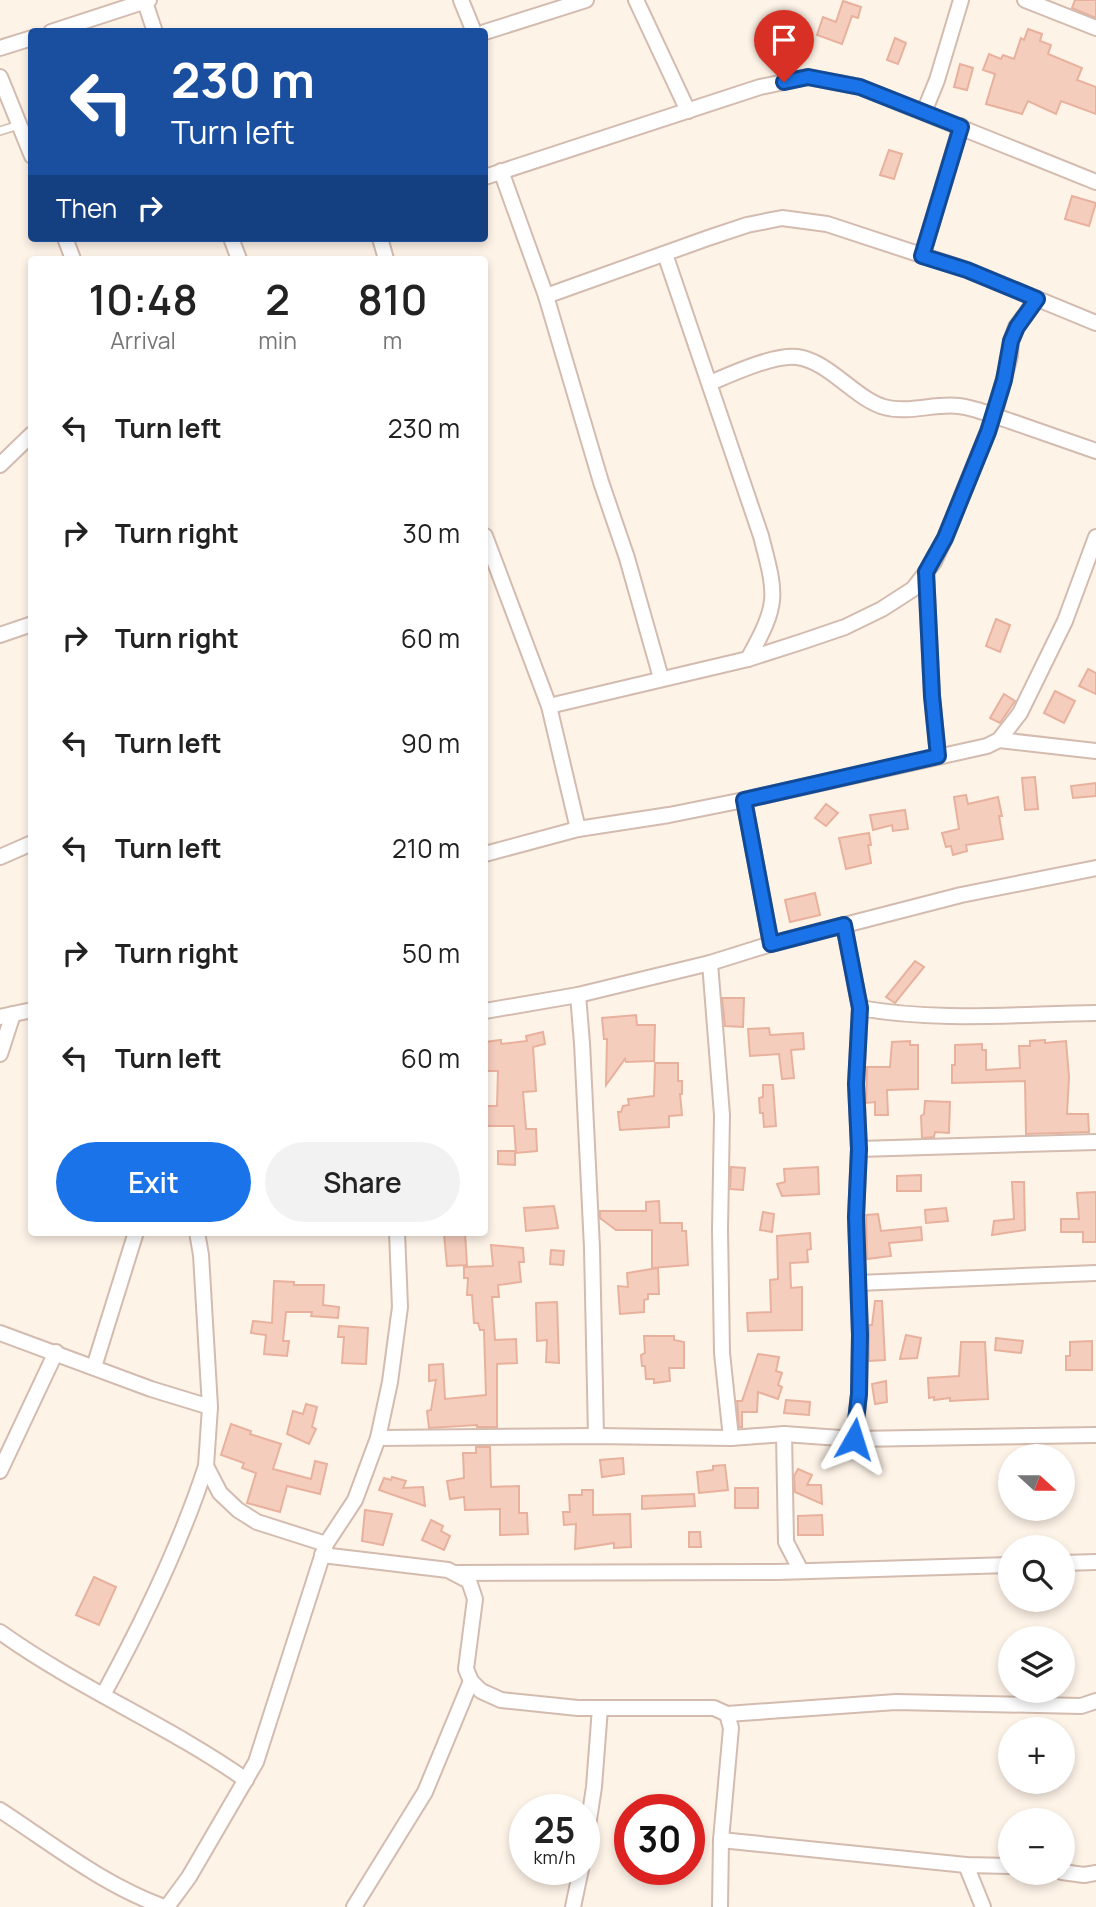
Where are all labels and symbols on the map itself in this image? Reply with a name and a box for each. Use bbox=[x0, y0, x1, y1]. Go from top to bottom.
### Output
pin bbox=[754, 10, 814, 82]
position arrow bbox=[817, 1402, 891, 1476]
north arrow bbox=[998, 1444, 1074, 1521]
speed limit sign: 30 bbox=[614, 1794, 705, 1885]

